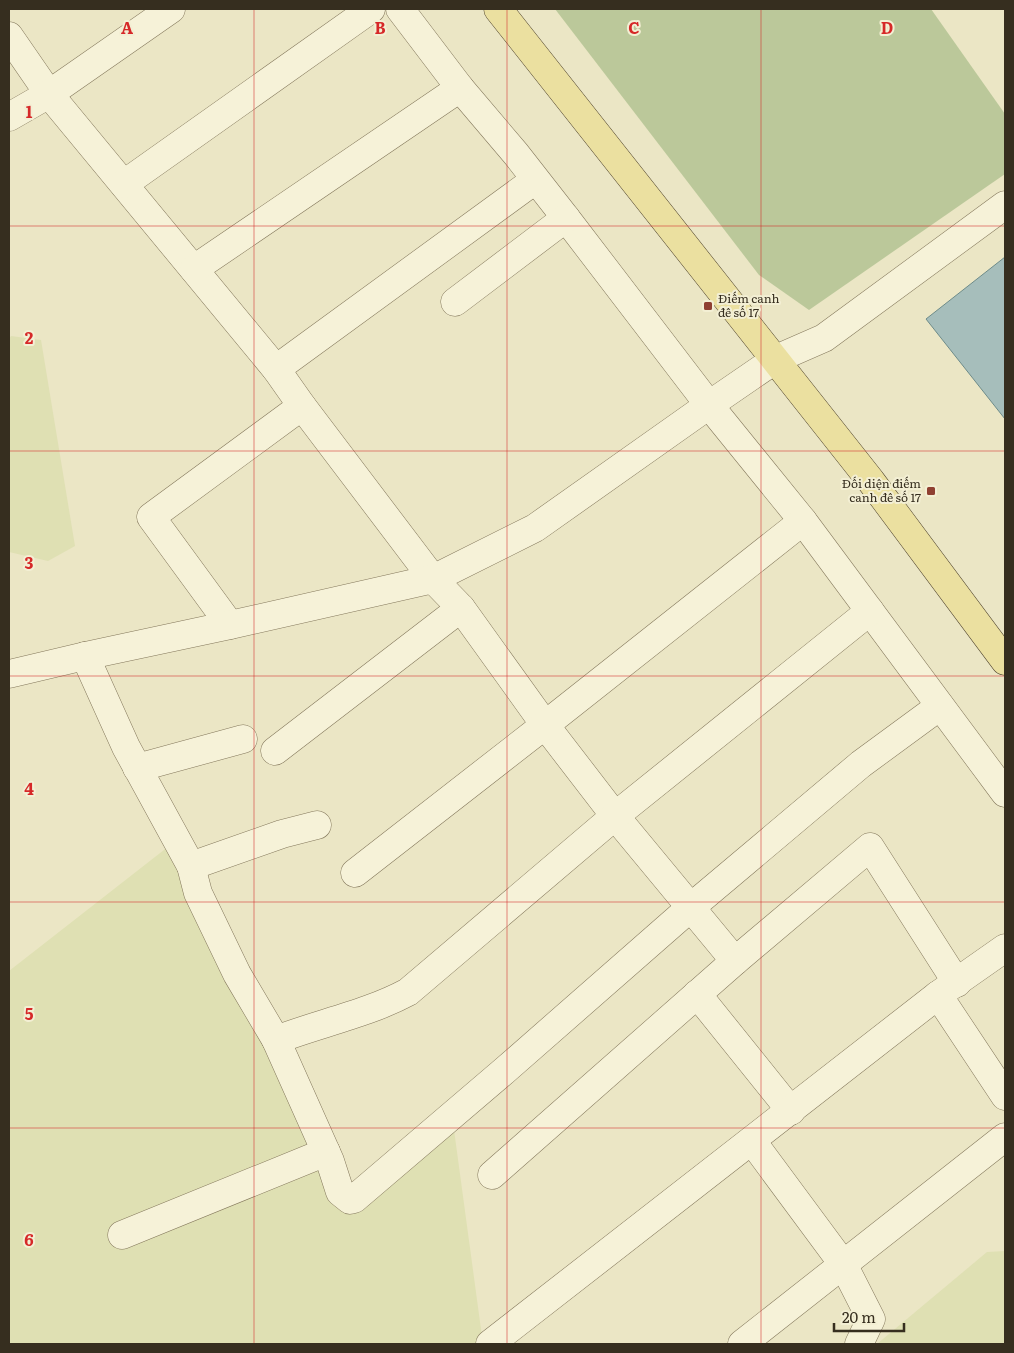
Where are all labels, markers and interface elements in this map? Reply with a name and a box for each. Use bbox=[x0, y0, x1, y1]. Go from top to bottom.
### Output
text: A bbox=[121, 15, 133, 39]
text: B bbox=[374, 15, 386, 39]
text: C bbox=[628, 15, 640, 39]
text: D bbox=[881, 15, 893, 39]
text: 1 bbox=[26, 99, 33, 123]
place label: Điếm canh đê số 17 bbox=[718, 289, 780, 321]
marker: Điếm canh đê số 17 bbox=[702, 300, 714, 312]
text: 2 bbox=[25, 325, 34, 349]
place label: Đối diện điếm canh đê số 17 bbox=[842, 474, 921, 506]
marker: Đối diện điếm canh đê số 17 bbox=[925, 485, 937, 497]
text: 3 bbox=[25, 550, 34, 574]
text: 4 bbox=[24, 776, 34, 800]
text: 5 bbox=[25, 1001, 34, 1025]
text: 6 bbox=[24, 1227, 34, 1251]
scale bar bbox=[834, 1300, 904, 1332]
text: 20 m bbox=[842, 1305, 876, 1328]

